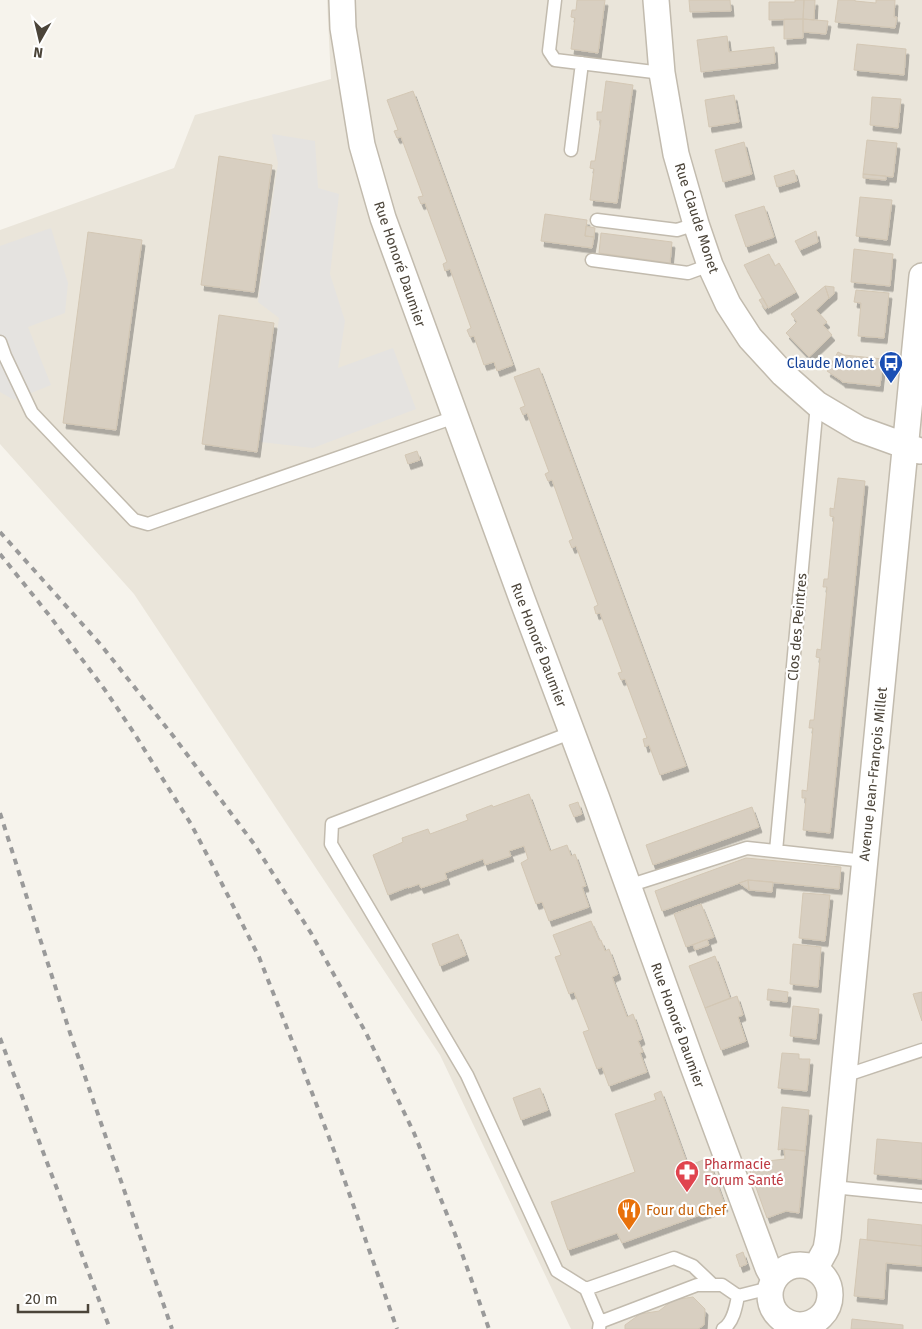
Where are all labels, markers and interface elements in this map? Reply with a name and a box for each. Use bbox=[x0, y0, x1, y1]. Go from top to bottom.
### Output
north arrow bbox=[15, 15, 65, 65]
text: N bbox=[32, 43, 44, 61]
street label: Rue Claude Monet bbox=[671, 161, 723, 276]
street label: Rue Honoré Daumier bbox=[370, 199, 429, 330]
bus stop icon: Claude Monet bbox=[878, 350, 904, 384]
place label: Claude Monet bbox=[787, 355, 875, 372]
street label: Clos des Peintres bbox=[784, 572, 811, 682]
street label: Rue Honoré Daumier bbox=[507, 581, 570, 710]
street label: Avenue Jean-François Millet bbox=[856, 685, 891, 862]
street label: Rue Honoré Daumier bbox=[647, 960, 708, 1091]
place label: Pharmacie Forum Santé bbox=[704, 1156, 784, 1189]
pharmacy icon: Pharmacie Forum Santé bbox=[674, 1159, 700, 1193]
restaurant icon: Four du Chef bbox=[616, 1197, 642, 1231]
place label: Four du Chef bbox=[646, 1202, 728, 1219]
scale bar bbox=[18, 1282, 88, 1314]
text: 20 m bbox=[25, 1290, 58, 1308]

